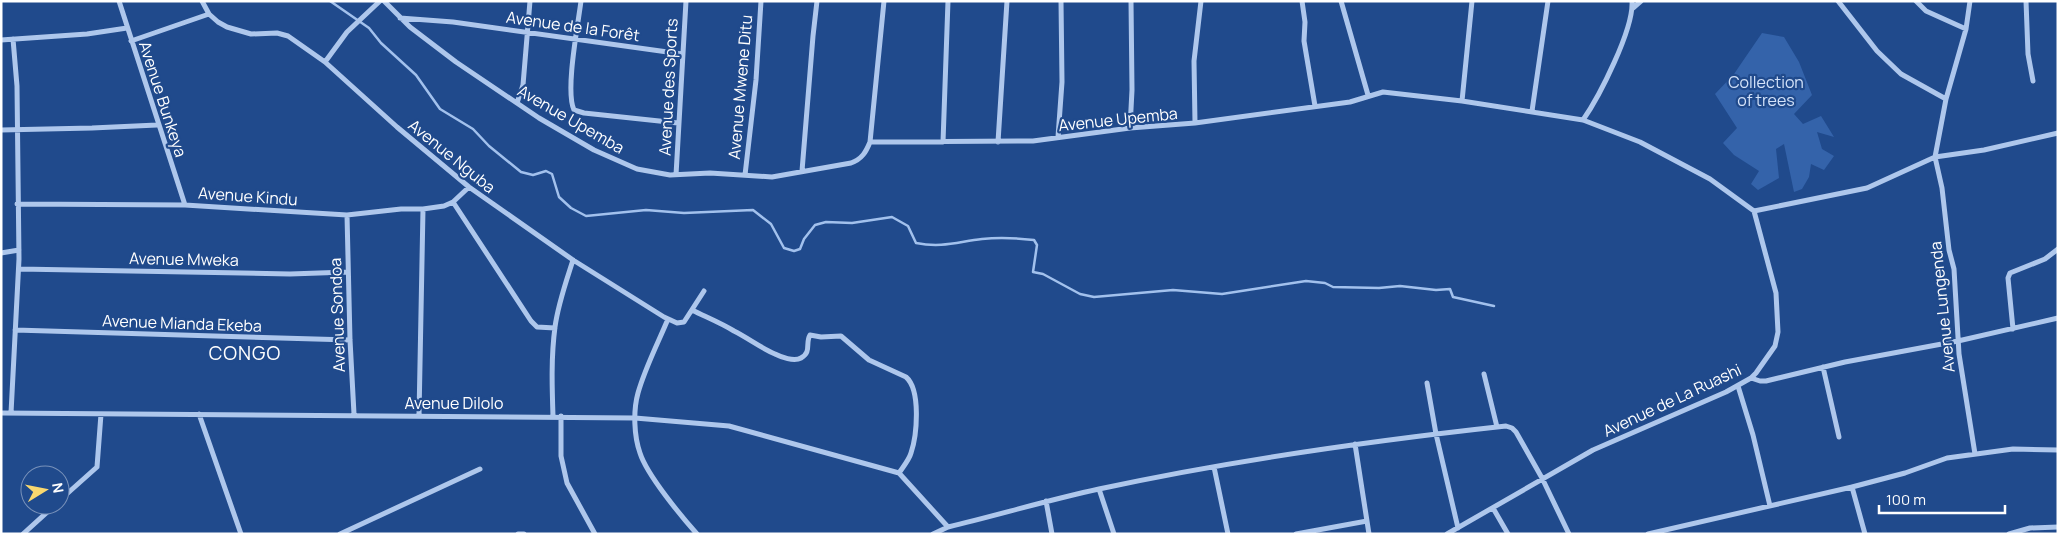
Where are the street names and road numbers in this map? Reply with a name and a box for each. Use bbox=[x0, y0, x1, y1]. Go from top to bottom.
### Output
street label: Avenue de la Forêt bbox=[505, 6, 641, 46]
street label: Avenue Mwene Ditu bbox=[723, 14, 757, 160]
street label: Avenue des Sports bbox=[653, 18, 683, 156]
street label: Avenue Bunkeya bbox=[134, 38, 192, 160]
street label: Avenue Upemba bbox=[514, 80, 628, 158]
street label: Avenue Upemba bbox=[1057, 102, 1179, 136]
street label: Avenue Nguba bbox=[404, 114, 500, 198]
street label: Avenue Kindu bbox=[198, 182, 298, 210]
street label: Avenue Lungenda bbox=[1924, 240, 1960, 374]
street label: Avenue Mweka bbox=[129, 247, 239, 271]
street label: Avenue Sondoa bbox=[324, 257, 350, 373]
street label: Avenue Mianda Ekeba bbox=[102, 309, 262, 337]
street label: Avenue de La Ruashi bbox=[1599, 358, 1745, 442]
street label: Avenue Dilolo bbox=[405, 392, 503, 414]

